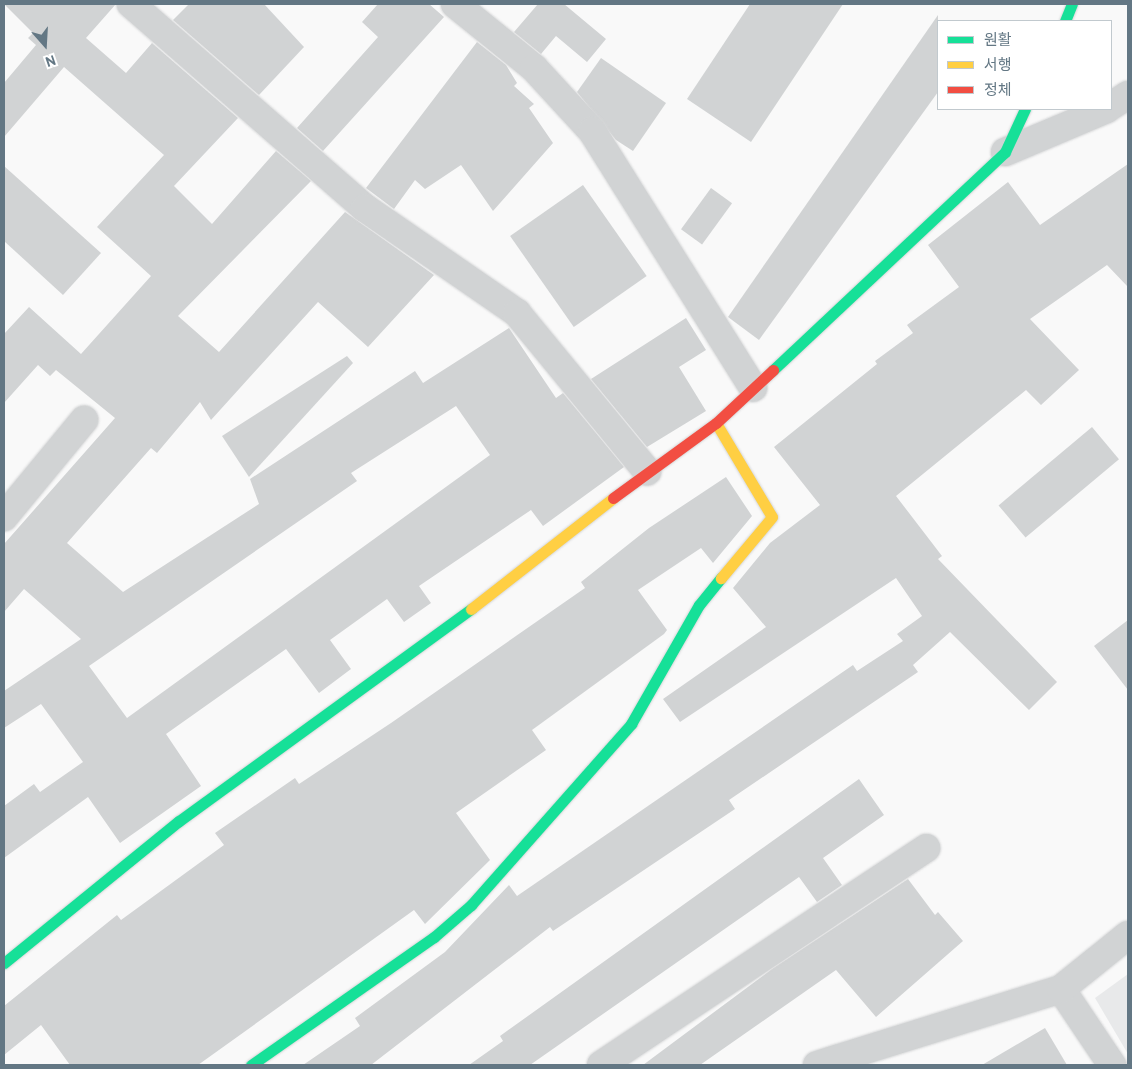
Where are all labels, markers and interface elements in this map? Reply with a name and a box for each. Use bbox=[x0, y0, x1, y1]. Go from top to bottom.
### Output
north arrow bbox=[20, 20, 70, 70]
legend bbox=[937, 20, 1112, 110]
text: 원활 bbox=[984, 32, 1012, 51]
text: N bbox=[43, 50, 58, 69]
text: 서행 bbox=[984, 57, 1012, 76]
text: 정체 bbox=[984, 82, 1012, 101]

